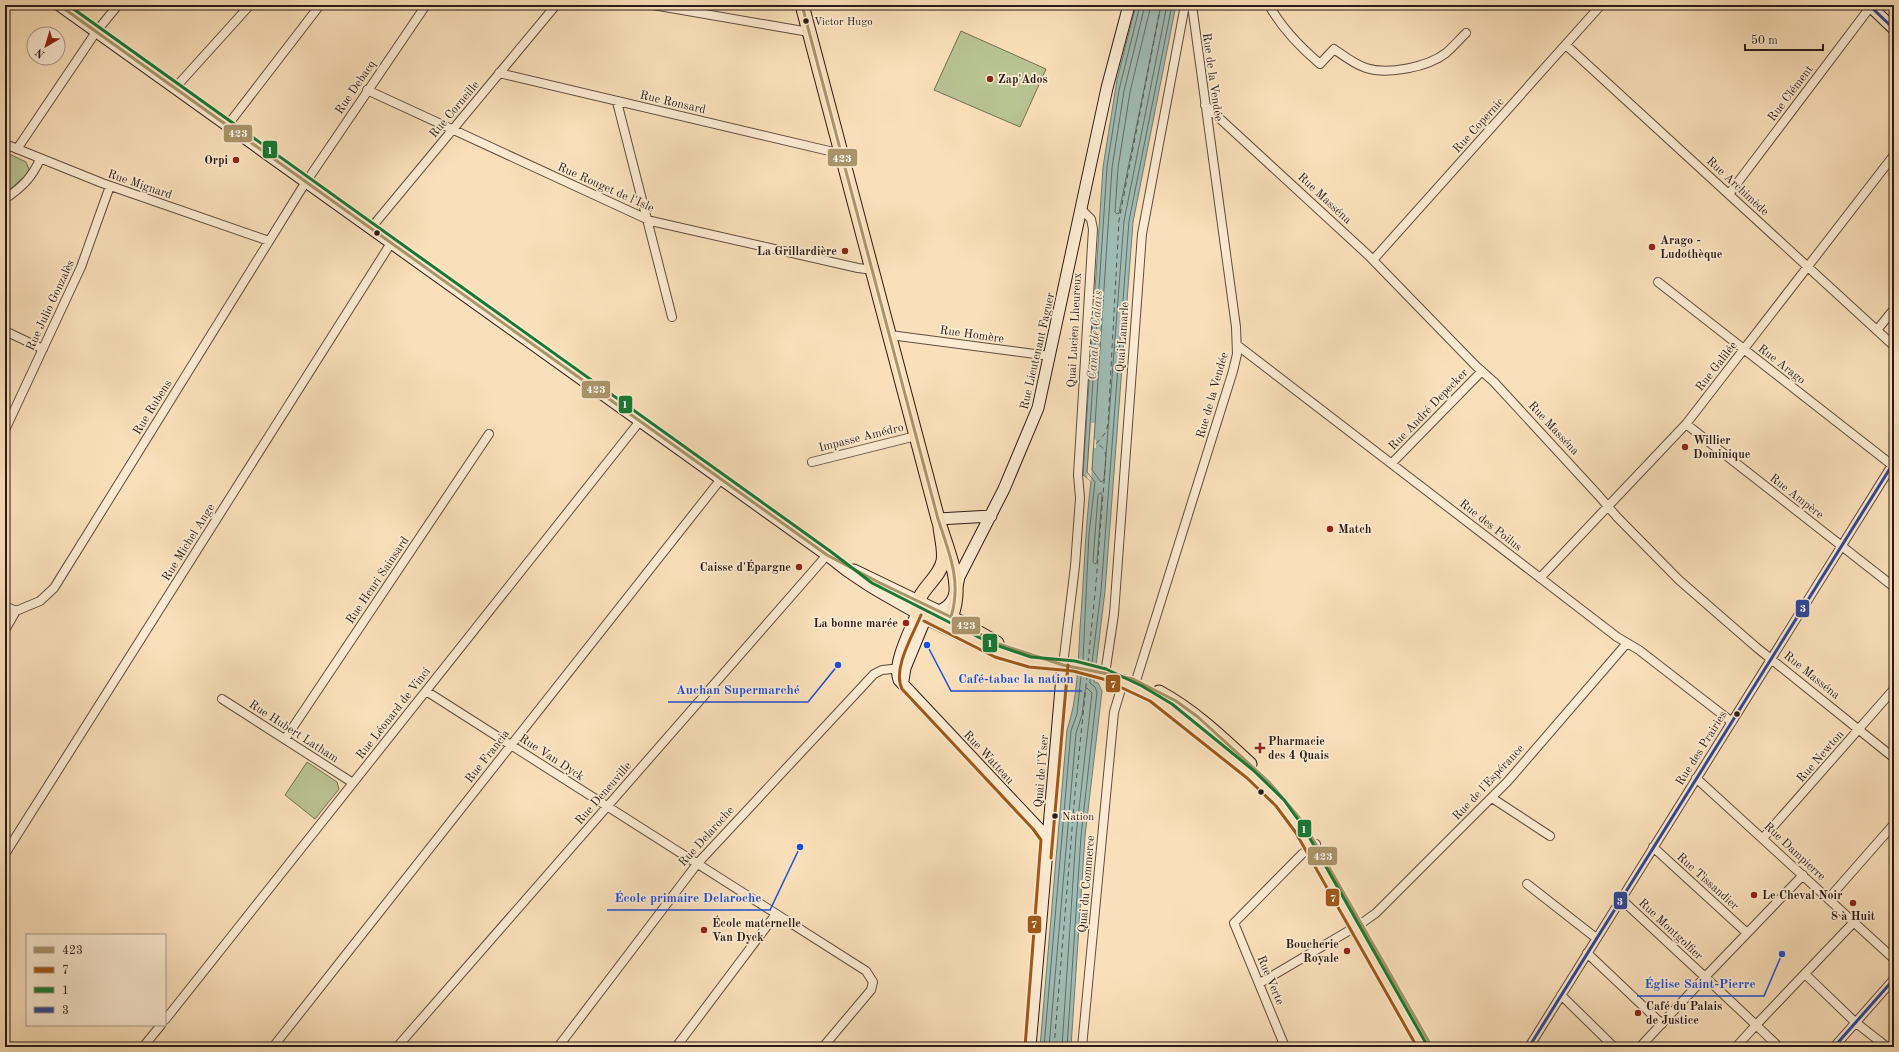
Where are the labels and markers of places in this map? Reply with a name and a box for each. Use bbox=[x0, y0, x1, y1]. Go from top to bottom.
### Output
marker: Victor Hugo bbox=[801, 16, 811, 26]
place label: Victor Hugo bbox=[814, 17, 873, 28]
marker: Zap'Ados bbox=[985, 74, 995, 84]
place label: Zap'Ados bbox=[998, 74, 1048, 86]
place label: Orpi bbox=[204, 155, 228, 167]
marker: Orpi bbox=[231, 155, 241, 165]
unlabelled marker bbox=[372, 228, 382, 238]
place label: Arago - Ludothèque bbox=[1660, 235, 1723, 261]
marker: Arago - Ludothèque bbox=[1647, 242, 1657, 252]
place label: La Grillardière bbox=[757, 246, 837, 258]
marker: La Grillardière bbox=[840, 246, 850, 256]
place label: Willier Dominique bbox=[1693, 435, 1751, 461]
marker: Willier Dominique bbox=[1680, 442, 1690, 452]
marker: Match bbox=[1325, 524, 1335, 534]
place label: Match bbox=[1338, 524, 1372, 536]
place label: Caisse d'Épargne bbox=[700, 559, 791, 574]
marker: Caisse d'Épargne bbox=[794, 562, 804, 572]
place label: La bonne marée bbox=[814, 618, 898, 630]
marker: La bonne marée bbox=[901, 618, 911, 628]
callout: Café-tabac la nation bbox=[951, 666, 1082, 691]
callout: Auchan Supermarché bbox=[668, 677, 808, 702]
unlabelled marker bbox=[1732, 709, 1742, 719]
place label: Pharmacie des 4 Quais bbox=[1268, 736, 1329, 762]
marker: Pharmacie des 4 Quais bbox=[1255, 743, 1265, 753]
unlabelled marker bbox=[1256, 787, 1266, 797]
marker: Nation bbox=[1050, 811, 1060, 821]
place label: Nation bbox=[1062, 812, 1094, 823]
callout: École primaire Delaroche bbox=[607, 885, 770, 910]
marker: Le Cheval Noir bbox=[1749, 890, 1759, 900]
place label: Le Cheval Noir bbox=[1762, 890, 1842, 902]
marker: 8 à Huit bbox=[1848, 898, 1858, 908]
place label: 8 à Huit bbox=[1831, 911, 1876, 923]
place label: École maternelle Van Dyck bbox=[712, 915, 801, 944]
marker: École maternelle Van Dyck bbox=[699, 925, 709, 935]
place label: Boucherie Royale bbox=[1285, 939, 1339, 965]
marker: Boucherie Royale bbox=[1342, 946, 1352, 956]
callout: Église Saint-Pierre bbox=[1637, 971, 1764, 996]
place label: Café du Palais de Justice bbox=[1646, 1001, 1722, 1027]
marker: Café du Palais de Justice bbox=[1633, 1008, 1643, 1018]

